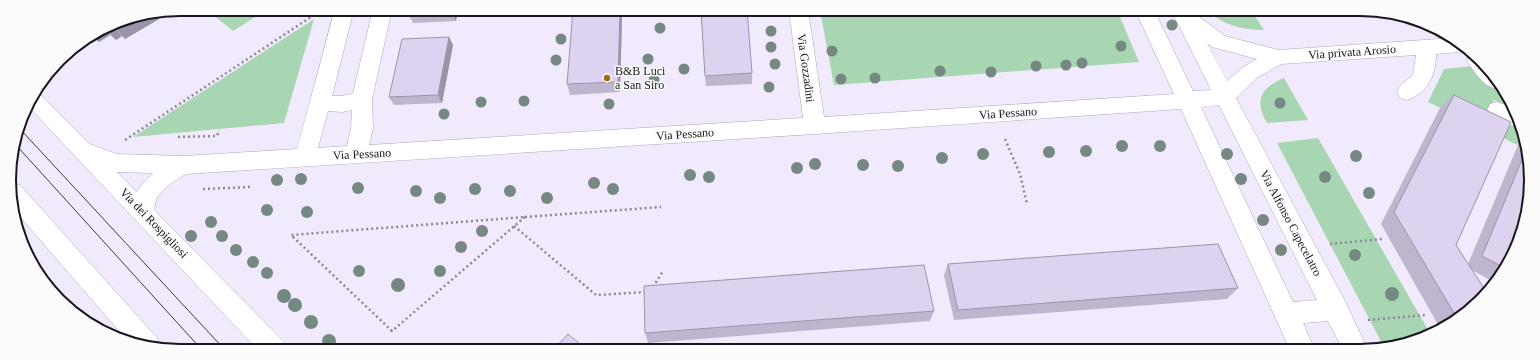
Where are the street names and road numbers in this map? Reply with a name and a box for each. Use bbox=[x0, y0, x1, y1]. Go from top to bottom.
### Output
street label: Via Gozzadini bbox=[794, 33, 818, 104]
street label: Via privata Arosio bbox=[1308, 42, 1396, 62]
street label: Via Pessano bbox=[978, 104, 1038, 122]
street label: Via Pessano bbox=[655, 125, 715, 143]
street label: Via Pessano bbox=[333, 145, 391, 163]
street label: Via Alfonso Capecelatro bbox=[1257, 168, 1325, 278]
street label: Via dei Rospigliosi bbox=[117, 185, 191, 261]

